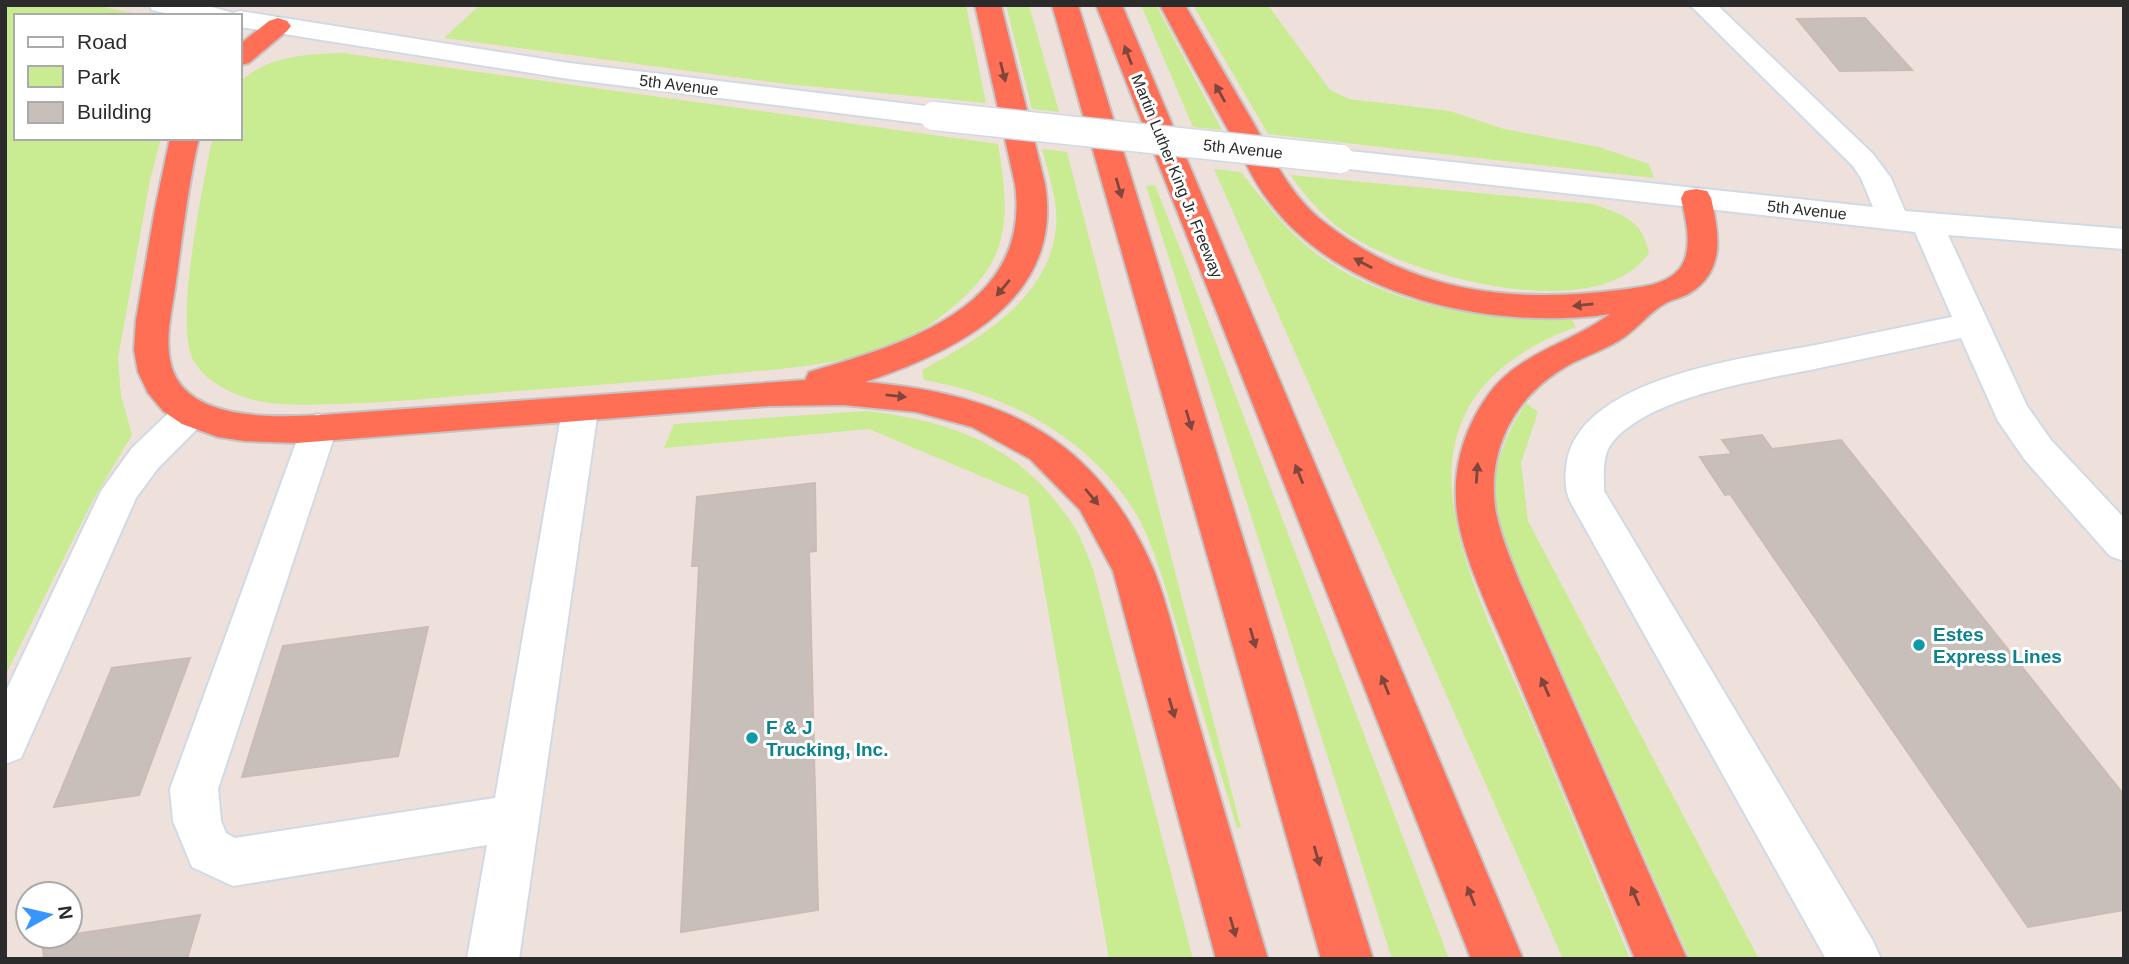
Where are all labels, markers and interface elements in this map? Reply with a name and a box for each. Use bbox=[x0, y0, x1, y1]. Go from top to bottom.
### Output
legend bbox=[14, 14, 242, 140]
text: Road bbox=[77, 30, 127, 53]
one-way arrow bbox=[1122, 45, 1133, 66]
one-way arrow bbox=[998, 61, 1009, 83]
text: Park bbox=[77, 65, 121, 88]
street label: 5th Avenue bbox=[638, 72, 720, 98]
street label: Martin Luther King Jr. Freeway bbox=[1128, 72, 1226, 280]
one-way arrow bbox=[1214, 83, 1226, 102]
text: Building bbox=[77, 100, 152, 123]
street label: 5th Avenue bbox=[1202, 136, 1284, 162]
one-way arrow bbox=[1115, 178, 1125, 199]
street label: 5th Avenue bbox=[1766, 197, 1848, 223]
one-way arrow bbox=[1353, 257, 1373, 269]
one-way arrow bbox=[995, 279, 1010, 297]
one-way arrow bbox=[1572, 300, 1594, 311]
one-way arrow bbox=[885, 391, 907, 402]
one-way arrow bbox=[1184, 409, 1194, 430]
one-way arrow bbox=[1471, 462, 1482, 484]
one-way arrow bbox=[1293, 464, 1304, 485]
one-way arrow bbox=[1085, 487, 1100, 505]
place label: Estes Express Lines bbox=[1933, 624, 2062, 667]
one-way arrow bbox=[1248, 628, 1258, 649]
marker: Estes Express Lines bbox=[1911, 637, 1927, 653]
one-way arrow bbox=[1380, 674, 1391, 695]
one-way arrow bbox=[1539, 677, 1551, 697]
one-way arrow bbox=[1167, 698, 1177, 719]
place label: F & J Trucking, Inc. bbox=[766, 717, 888, 760]
marker: F & J Trucking, Inc. bbox=[744, 730, 760, 746]
one-way arrow bbox=[1312, 846, 1322, 867]
north arrow bbox=[14, 880, 84, 950]
one-way arrow bbox=[1466, 885, 1477, 906]
one-way arrow bbox=[1629, 885, 1640, 906]
text: N bbox=[54, 904, 77, 921]
one-way arrow bbox=[1229, 917, 1239, 938]

